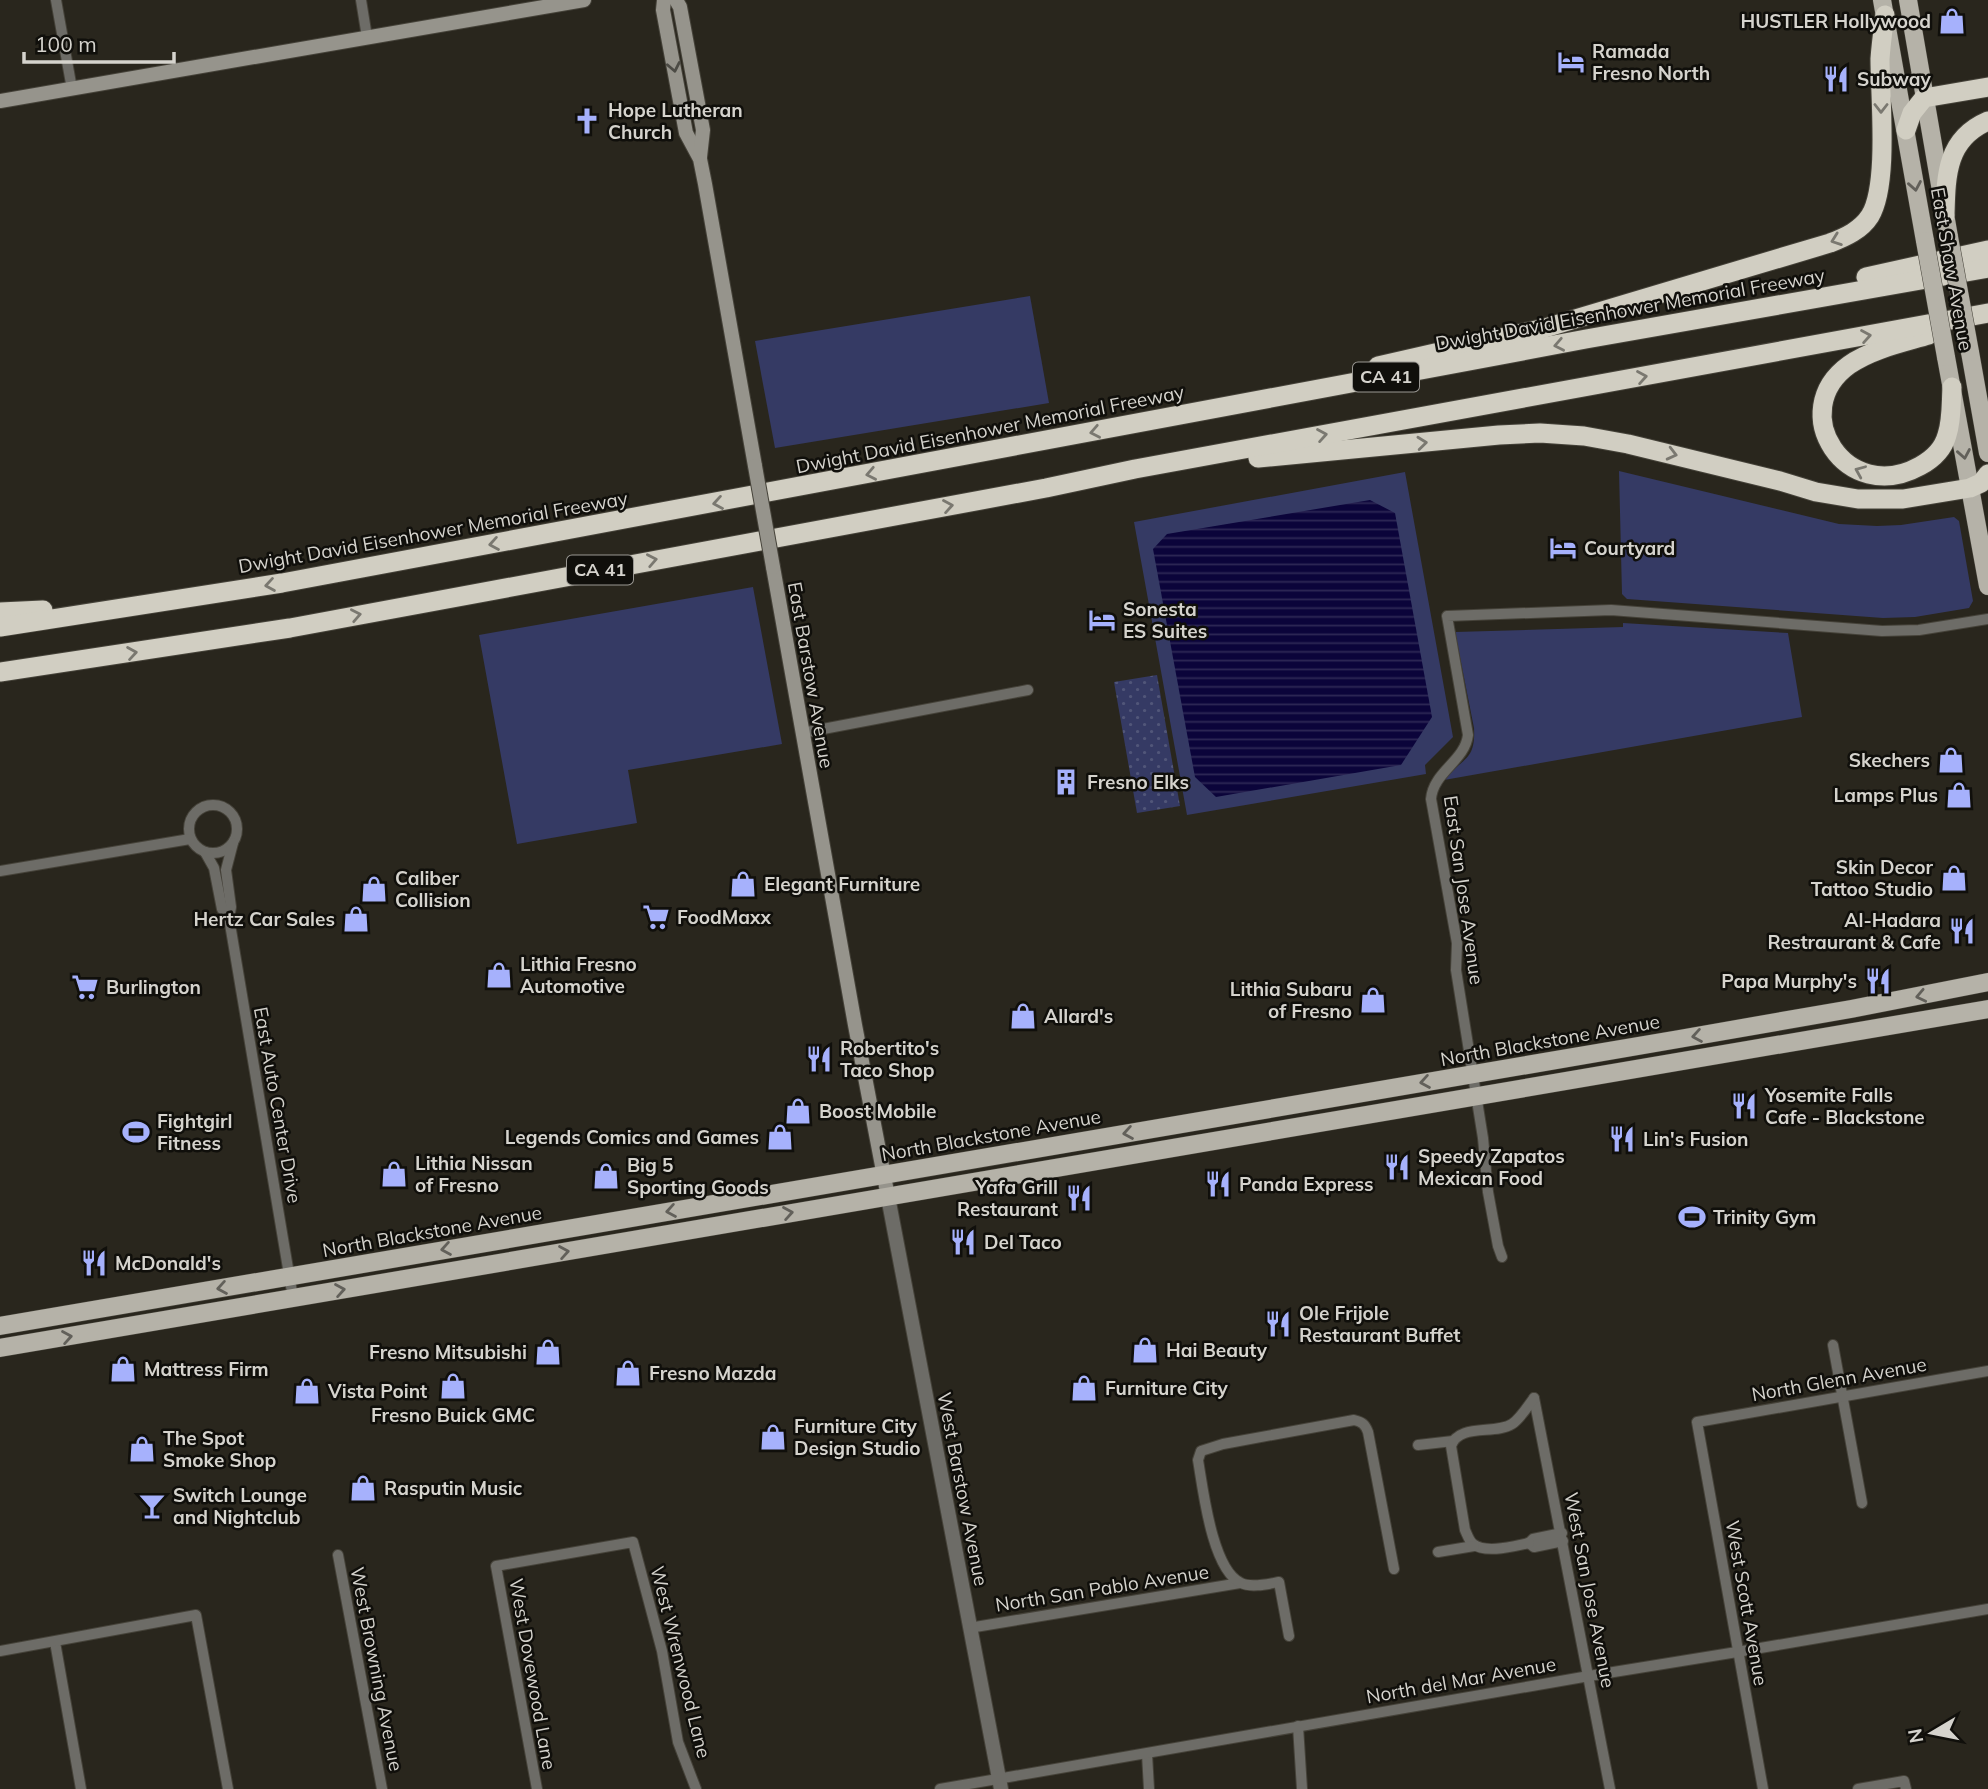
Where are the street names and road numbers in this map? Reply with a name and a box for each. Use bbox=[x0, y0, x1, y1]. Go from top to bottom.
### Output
street label: East Shaw Avenue bbox=[1926, 186, 1978, 352]
street label: Dwight David Eisenhower Memorial Freeway bbox=[1433, 263, 1827, 355]
road number: CA 41 bbox=[1353, 362, 1419, 391]
street label: Dwight David Eisenhower Memorial Freeway bbox=[794, 380, 1186, 478]
street label: Dwight David Eisenhower Memorial Freeway bbox=[236, 486, 630, 578]
road number: CA 41 bbox=[567, 556, 633, 584]
street label: East Barstow Avenue bbox=[783, 580, 839, 770]
street label: East San Jose Avenue bbox=[1439, 794, 1489, 986]
street label: East Auto Center Drive bbox=[249, 1005, 307, 1205]
street label: North Blackstone Avenue bbox=[1438, 1009, 1662, 1071]
street label: North Blackstone Avenue bbox=[879, 1104, 1103, 1166]
street label: North Blackstone Avenue bbox=[320, 1200, 544, 1262]
street label: North Glenn Avenue bbox=[1750, 1352, 1928, 1406]
street label: West Barstow Avenue bbox=[932, 1390, 994, 1588]
street label: West San Jose Avenue bbox=[1559, 1490, 1621, 1690]
street label: West Scott Avenue bbox=[1721, 1519, 1773, 1687]
street label: North San Pablo Avenue bbox=[994, 1559, 1210, 1617]
street label: West Wrenwood Lane bbox=[646, 1563, 716, 1761]
street label: West Browning Avenue bbox=[345, 1565, 409, 1773]
street label: West Dovewood Lane bbox=[504, 1576, 562, 1772]
street label: North del Mar Avenue bbox=[1364, 1651, 1558, 1709]

